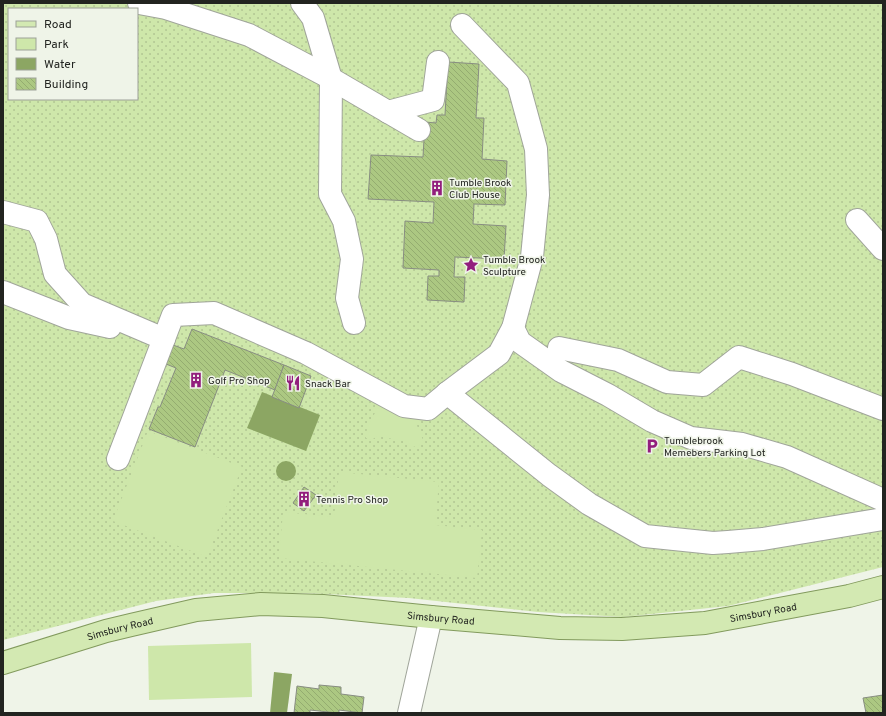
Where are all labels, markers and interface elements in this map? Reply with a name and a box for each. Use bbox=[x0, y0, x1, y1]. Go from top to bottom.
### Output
legend bbox=[8, 8, 138, 100]
text: Road bbox=[44, 17, 72, 33]
text: Park bbox=[44, 37, 69, 53]
text: Water bbox=[44, 57, 76, 73]
text: Building bbox=[44, 77, 88, 93]
place label: Tumble Brook Club House bbox=[449, 177, 511, 202]
building icon: Tumble Brook Club House bbox=[428, 179, 446, 197]
place label: Tumble Brook Sculpture bbox=[483, 254, 545, 279]
place icon: Tumble Brook Sculpture bbox=[462, 256, 480, 274]
building icon: Golf Pro Shop bbox=[187, 371, 205, 389]
restaurant icon: Snack Bar bbox=[284, 374, 302, 392]
place label: Golf Pro Shop bbox=[208, 375, 270, 388]
place label: Snack Bar bbox=[305, 378, 351, 391]
place label: Tumblebrook Memebers Parking Lot bbox=[664, 435, 766, 460]
parking icon: Tumblebrook Memebers Parking Lot bbox=[643, 437, 661, 455]
building icon: Tennis Pro Shop bbox=[295, 490, 313, 508]
place label: Tennis Pro Shop bbox=[316, 494, 389, 507]
street label: Simsbury Road bbox=[729, 601, 798, 626]
street label: Simsbury Road bbox=[406, 610, 475, 629]
street label: Simsbury Road bbox=[86, 615, 155, 645]

